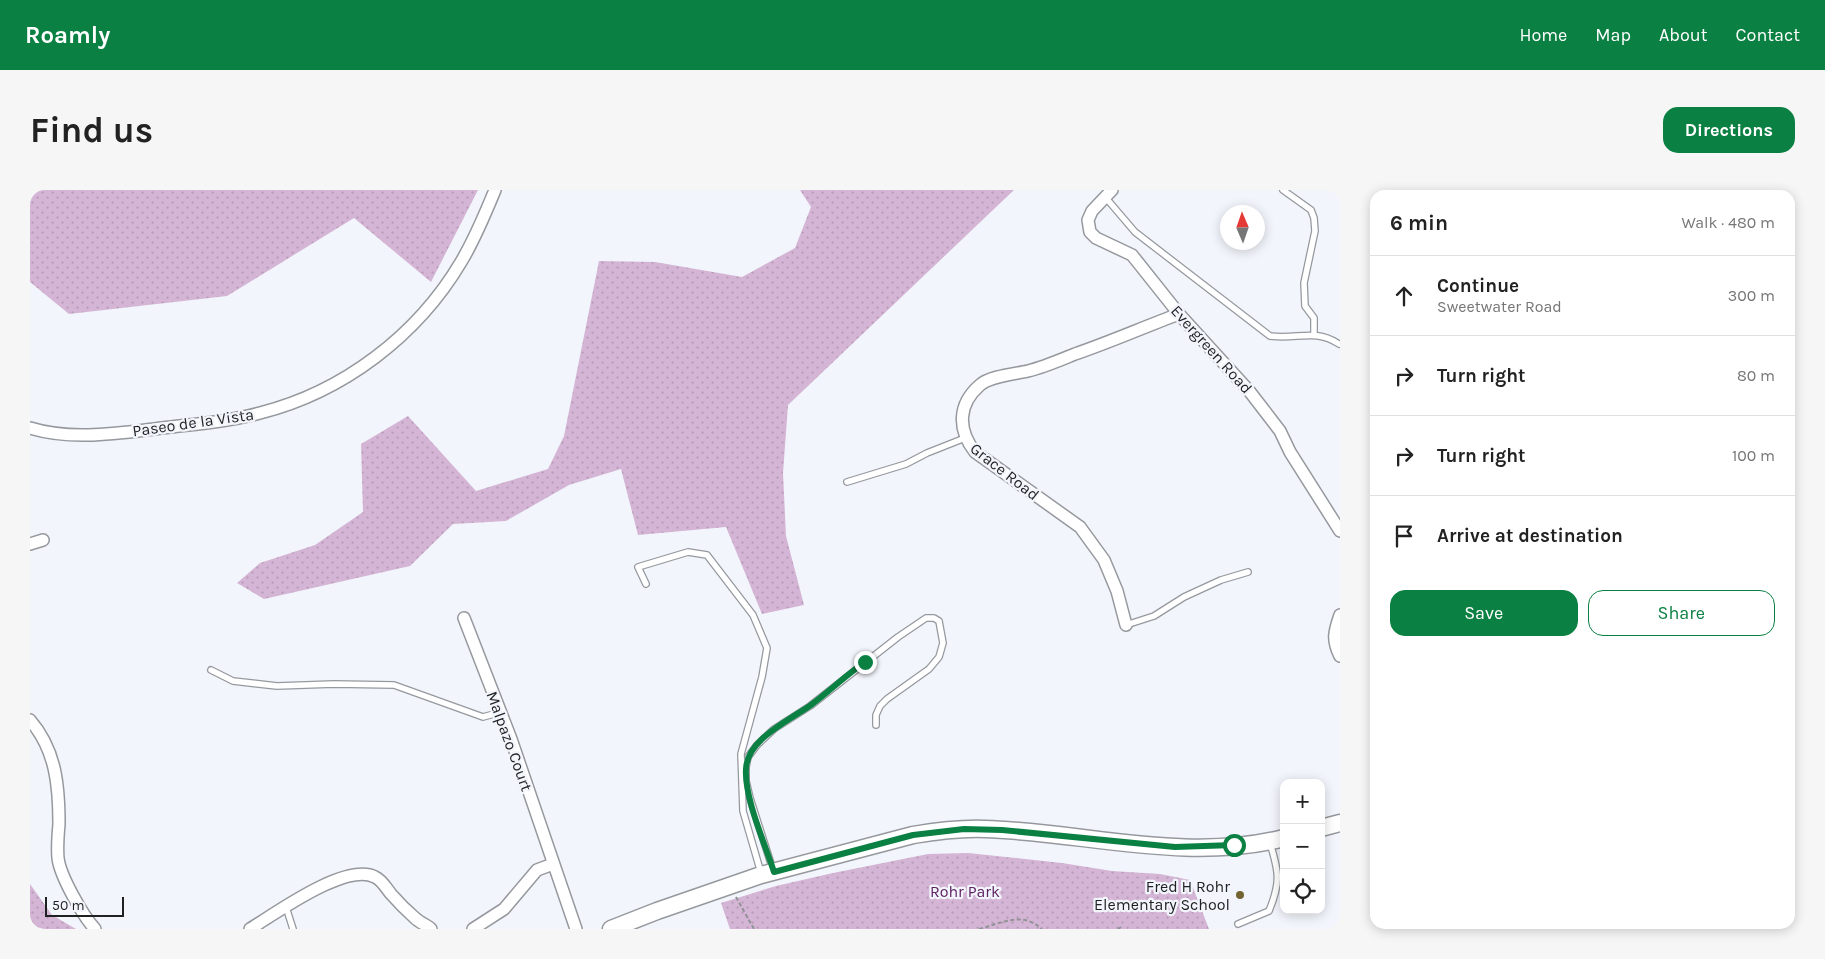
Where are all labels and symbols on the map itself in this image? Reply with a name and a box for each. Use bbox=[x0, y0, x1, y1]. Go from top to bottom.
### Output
north arrow bbox=[1220, 205, 1265, 250]
street label: Evergreen Road bbox=[1167, 301, 1256, 397]
street label: Paseo de la Vista bbox=[131, 405, 255, 440]
street label: Grace Road bbox=[967, 439, 1043, 504]
route end bbox=[854, 651, 877, 674]
street label: Malpazo Court bbox=[483, 688, 536, 794]
route start bbox=[1223, 834, 1246, 857]
place label: Fred H Rohr Elementary School bbox=[1094, 877, 1230, 914]
park label: Rohr Park bbox=[930, 882, 1000, 901]
marker: Fred H Rohr Elementary School bbox=[1234, 889, 1246, 901]
scale bar bbox=[45, 894, 124, 917]

